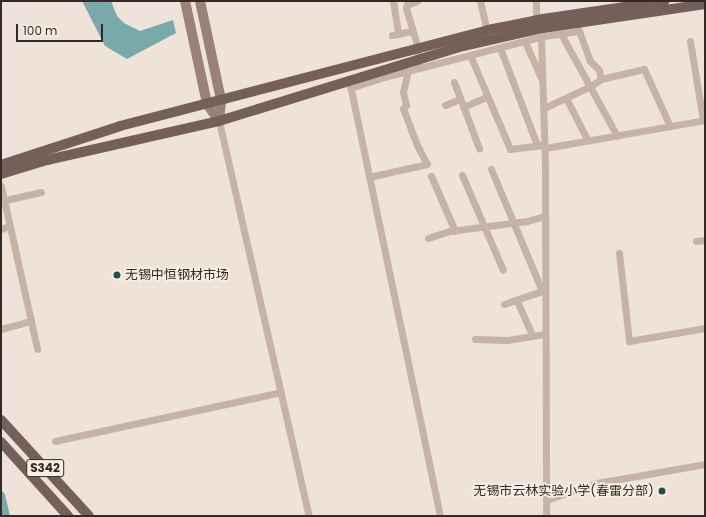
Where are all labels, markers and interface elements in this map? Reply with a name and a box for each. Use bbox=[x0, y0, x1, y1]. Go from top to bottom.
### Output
scale bar bbox=[18, 16, 105, 42]
text: 100 m bbox=[23, 22, 57, 39]
place label: 无锡中恒钢材市场 bbox=[125, 267, 229, 283]
marker: 无锡中恒钢材市场 bbox=[112, 270, 122, 280]
road number: S342 bbox=[26, 458, 64, 478]
place label: 无锡市云林实验小学(春雷分部) bbox=[473, 483, 654, 499]
marker: 无锡市云林实验小学(春雷分部) bbox=[657, 486, 667, 496]

